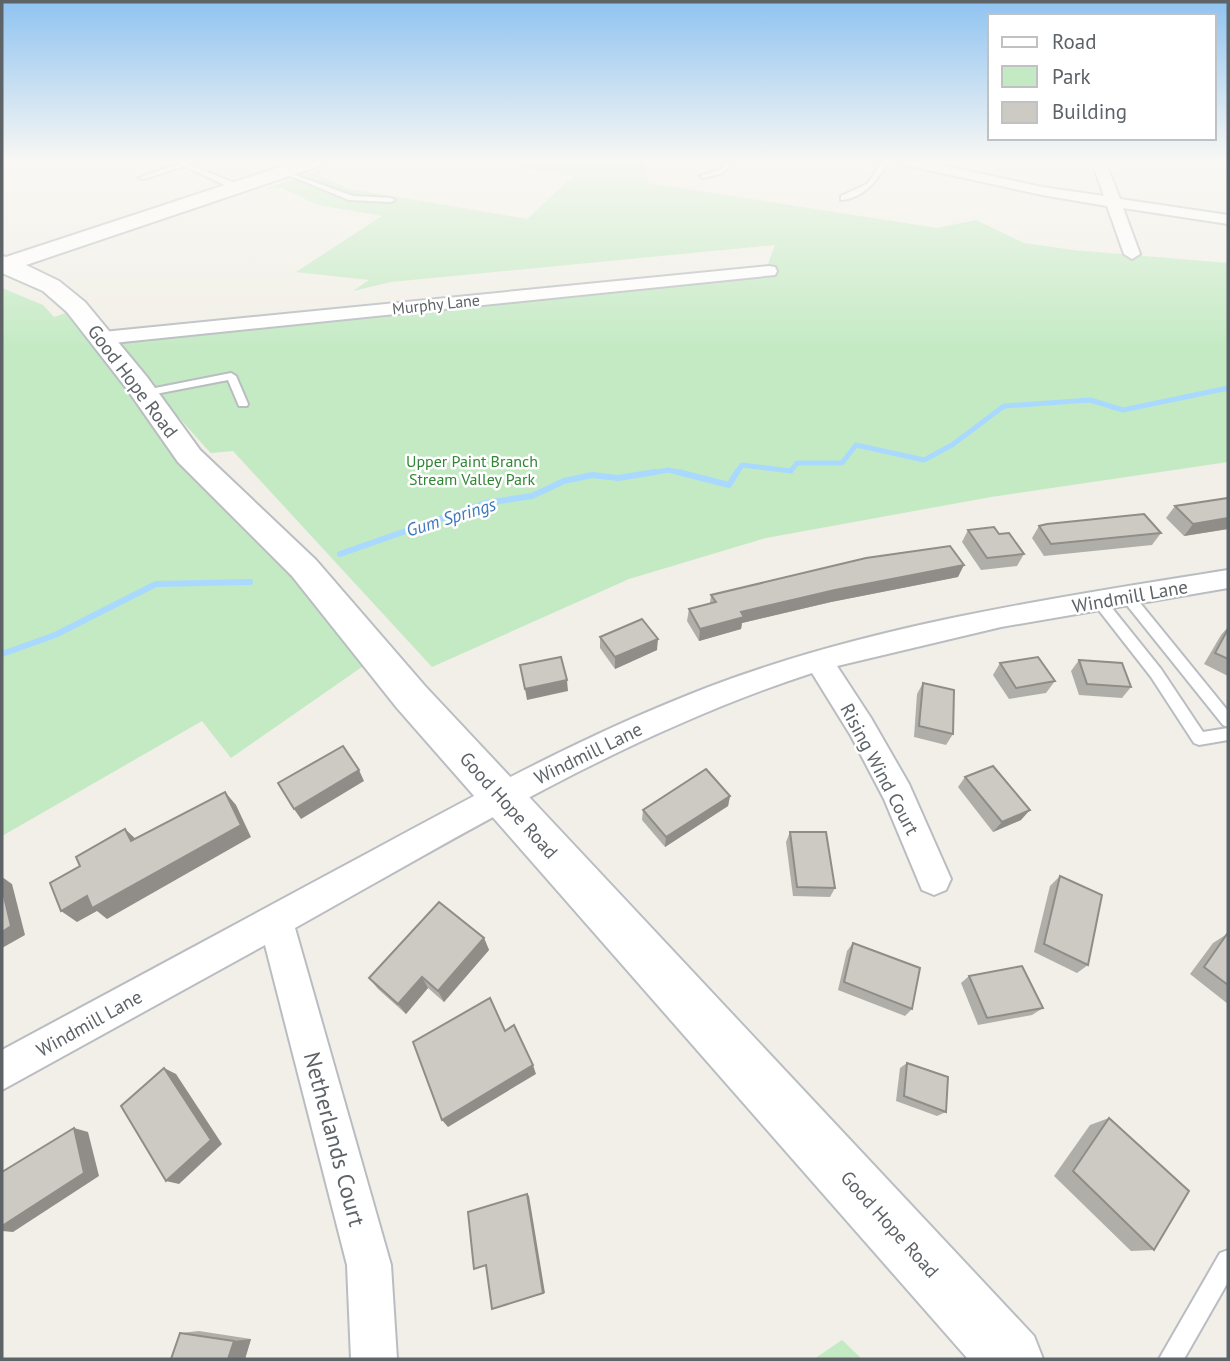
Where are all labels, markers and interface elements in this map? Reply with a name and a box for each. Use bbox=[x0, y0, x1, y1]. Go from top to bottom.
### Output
legend bbox=[988, 14, 1216, 140]
text: Road bbox=[1052, 28, 1096, 55]
text: Park bbox=[1052, 63, 1091, 90]
text: Building bbox=[1052, 98, 1127, 125]
street label: Murphy Lane bbox=[391, 289, 481, 319]
street label: Good Hope Road bbox=[83, 320, 183, 442]
park label: Upper Paint Branch Stream Valley Park bbox=[406, 451, 538, 489]
water label: Gum Springs bbox=[403, 492, 499, 542]
street label: Windmill Lane bbox=[1070, 574, 1190, 618]
street label: Rising Wind Court bbox=[835, 699, 925, 839]
street label: Windmill Lane bbox=[530, 717, 646, 789]
street label: Good Hope Road bbox=[455, 747, 563, 863]
street label: Windmill Lane bbox=[32, 984, 146, 1062]
street label: Netherlands Court bbox=[298, 1049, 372, 1230]
street label: Good Hope Road bbox=[836, 1166, 944, 1282]

